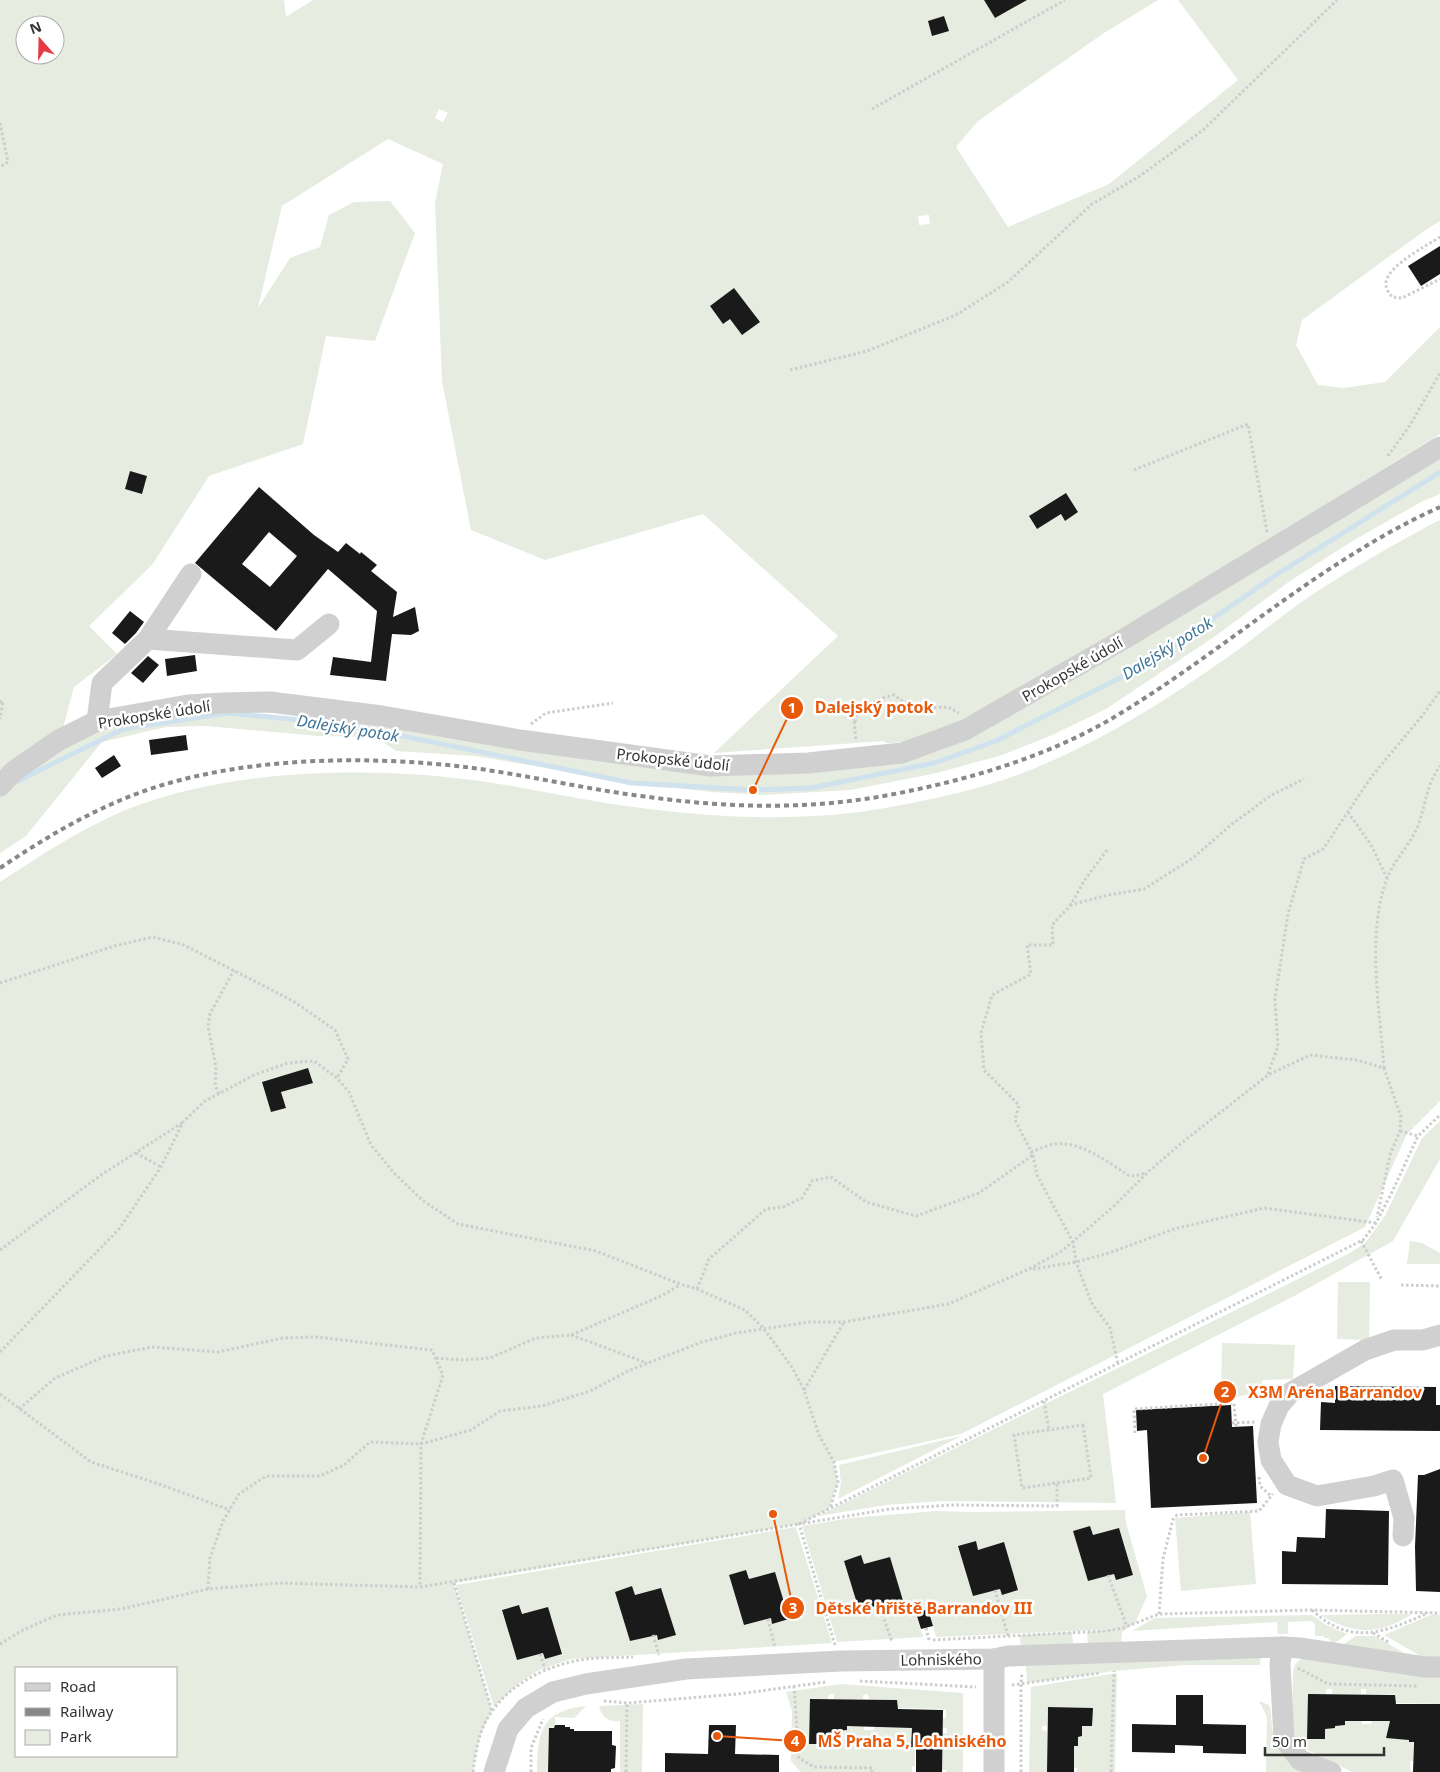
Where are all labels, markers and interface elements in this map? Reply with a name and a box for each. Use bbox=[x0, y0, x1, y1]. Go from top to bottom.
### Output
north arrow bbox=[15, 15, 65, 65]
text: N bbox=[27, 16, 44, 38]
water label: Dalejský potok bbox=[1118, 611, 1217, 685]
street label: Prokopské údolí bbox=[1018, 631, 1127, 706]
callout: Dalejský potok bbox=[779, 692, 943, 723]
street label: Prokopské údolí bbox=[97, 695, 213, 733]
text: Dalejský potok bbox=[815, 696, 933, 718]
text: 1 bbox=[788, 697, 796, 717]
water label: Dalejský potok bbox=[295, 709, 402, 747]
street label: Prokopské údolí bbox=[616, 743, 731, 775]
callout: X3M Aréna Barrandov bbox=[1213, 1377, 1432, 1408]
text: 2 bbox=[1221, 1381, 1230, 1401]
text: X3M Aréna Barrandov bbox=[1248, 1381, 1423, 1403]
callout: Dětské hřiště Barrandov III bbox=[780, 1593, 1042, 1624]
text: 3 bbox=[789, 1597, 797, 1617]
text: Dětské hřiště Barrandov III bbox=[816, 1597, 1032, 1619]
street label: Lohniského bbox=[900, 1648, 982, 1670]
legend bbox=[15, 1667, 178, 1757]
text: Road bbox=[60, 1676, 96, 1696]
text: Railway bbox=[60, 1701, 114, 1721]
scale bar bbox=[1265, 1724, 1384, 1756]
text: Park bbox=[60, 1726, 92, 1746]
callout: MŠ Praha 5, Lohniského bbox=[783, 1726, 1017, 1757]
text: 4 bbox=[791, 1730, 800, 1750]
text: MŠ Praha 5, Lohniského bbox=[818, 1730, 1006, 1752]
text: 50 m bbox=[1272, 1731, 1307, 1751]

